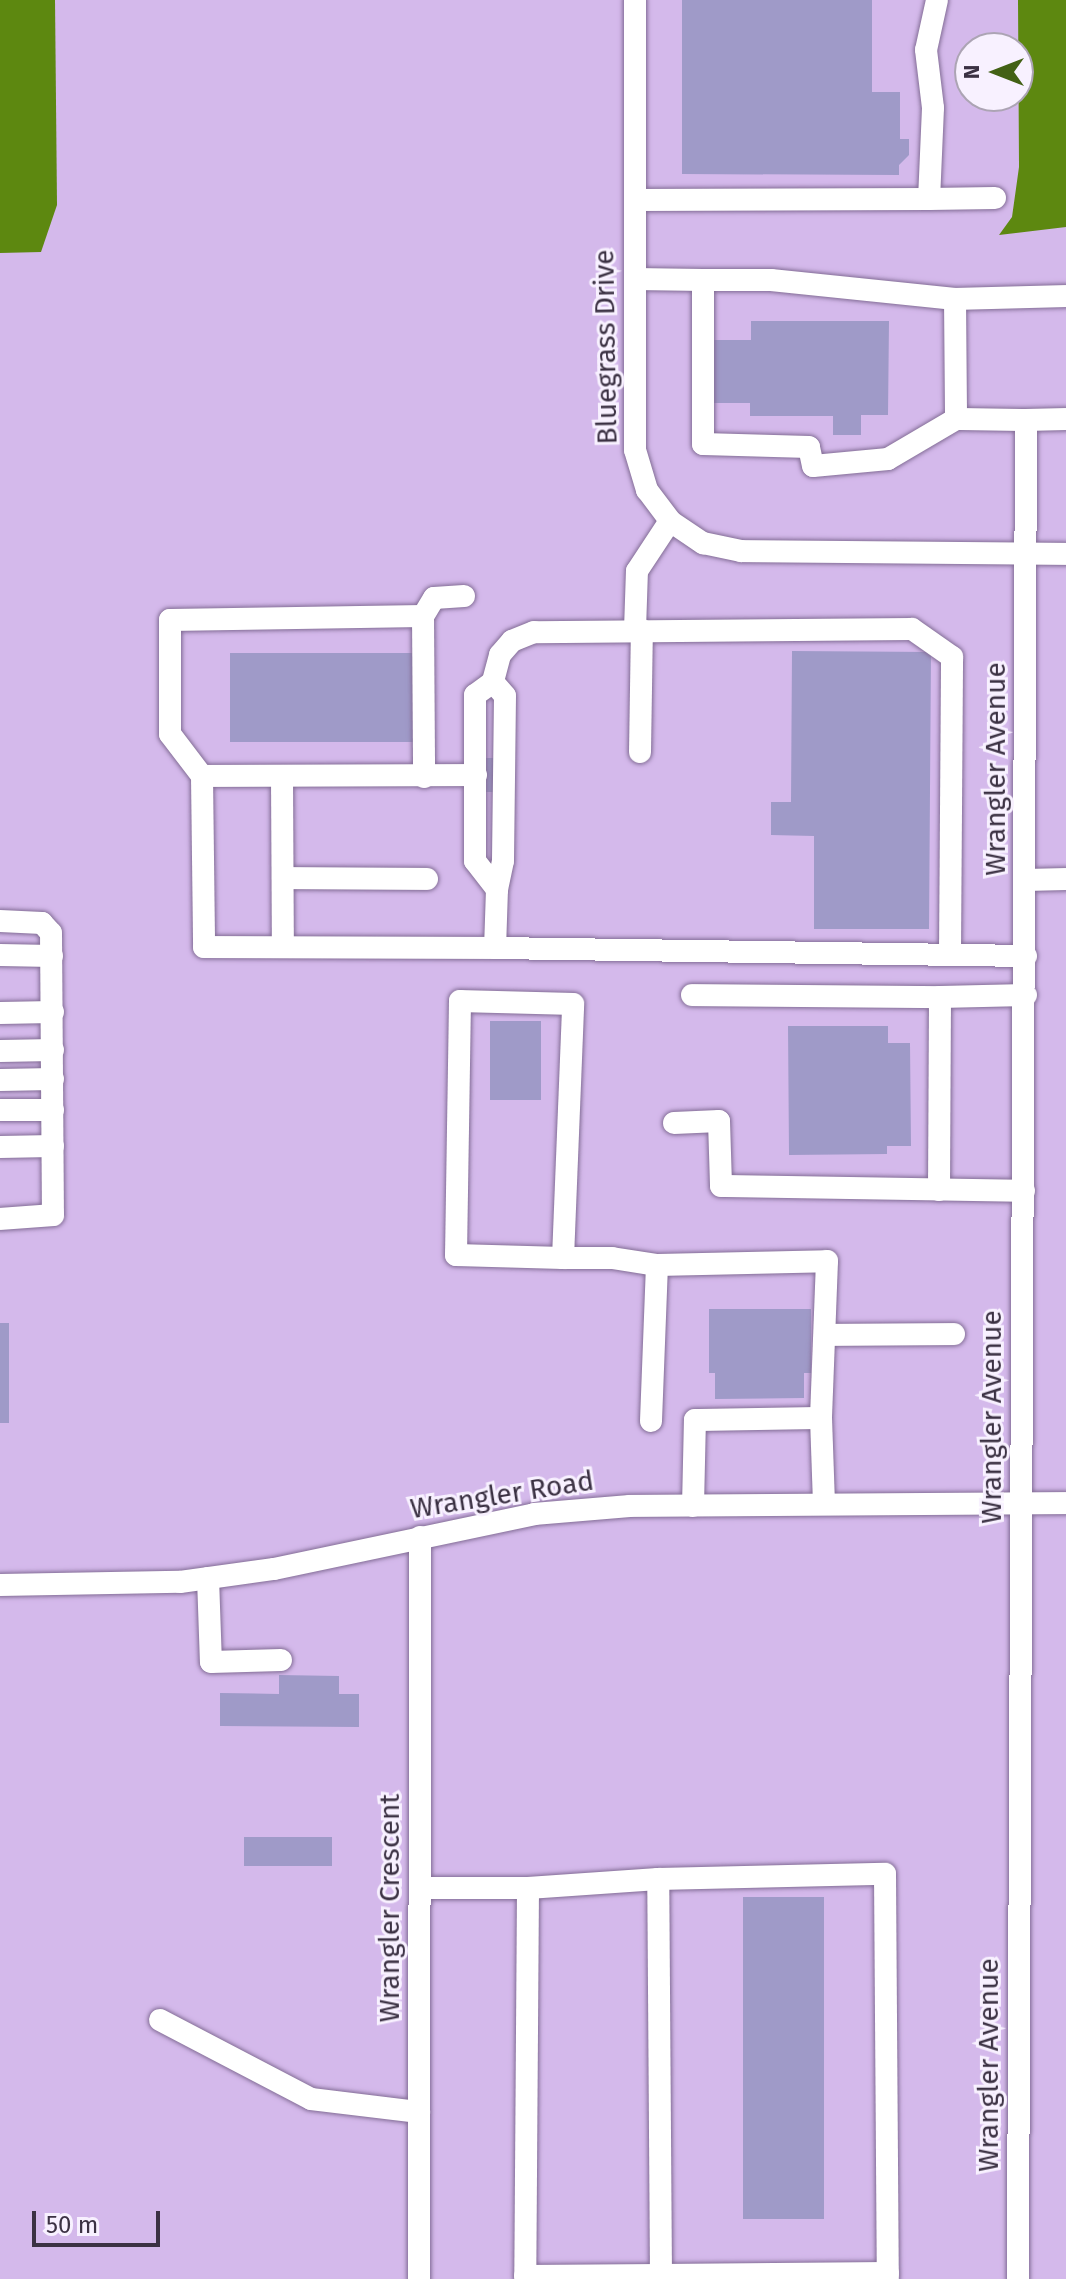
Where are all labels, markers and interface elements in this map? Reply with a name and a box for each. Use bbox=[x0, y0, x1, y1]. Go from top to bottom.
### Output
north arrow bbox=[954, 32, 1034, 112]
text: N bbox=[958, 65, 985, 79]
street label: Bluegrass Drive bbox=[588, 249, 624, 445]
street label: Wrangler Avenue bbox=[979, 662, 1013, 876]
street label: Wrangler Avenue bbox=[975, 1310, 1009, 1524]
street label: Wrangler Road bbox=[408, 1464, 596, 1526]
street label: Wrangler Crescent bbox=[373, 1794, 407, 2022]
street label: Wrangler Avenue bbox=[972, 1958, 1006, 2172]
scale bar bbox=[36, 2195, 164, 2245]
text: 50 m bbox=[46, 2211, 98, 2239]

